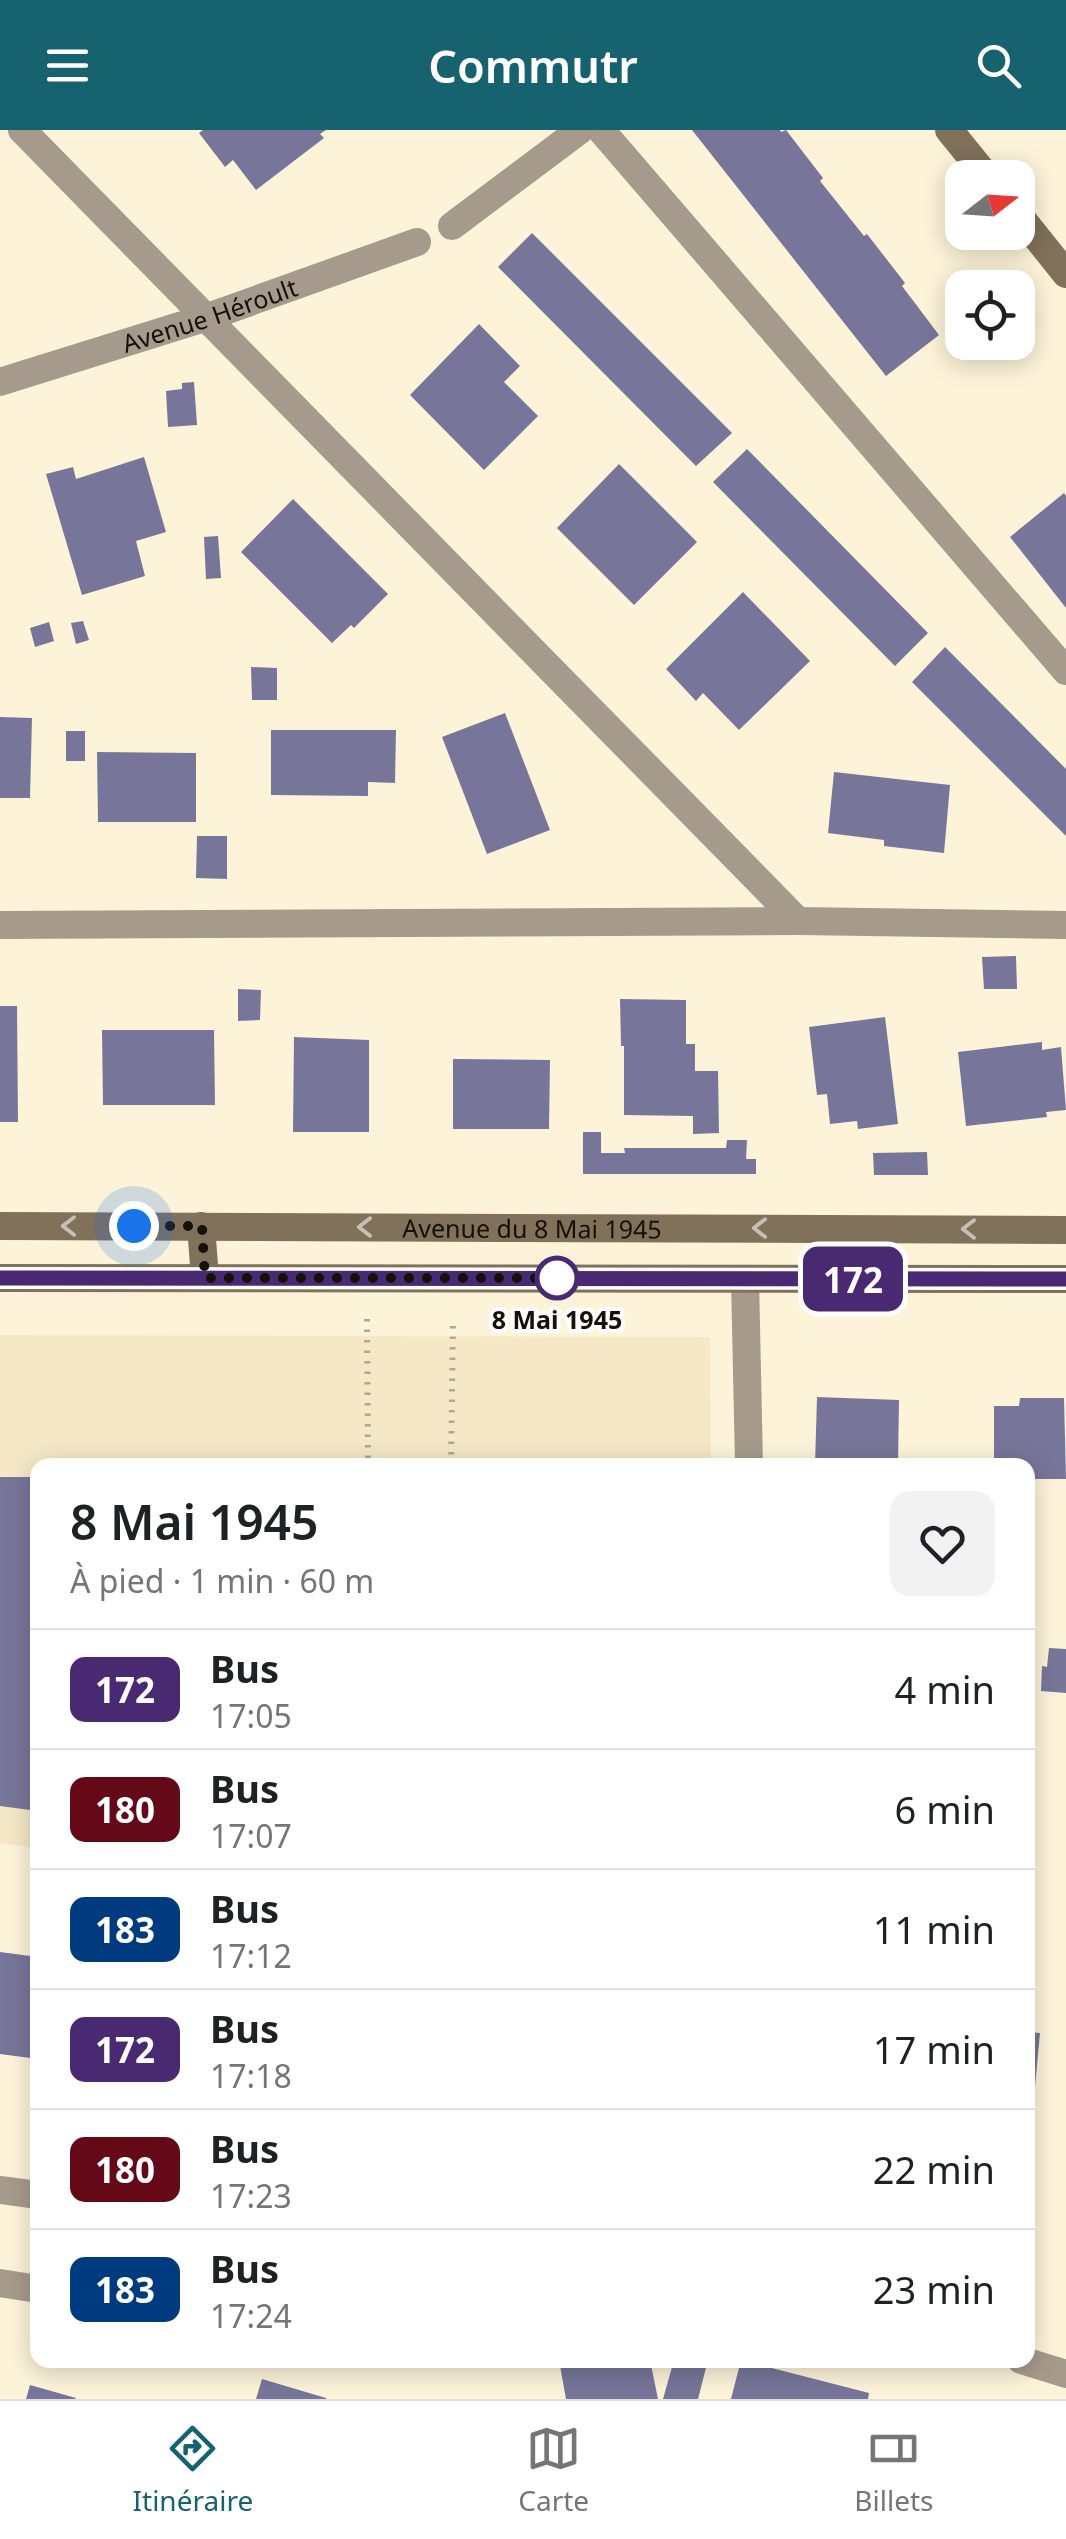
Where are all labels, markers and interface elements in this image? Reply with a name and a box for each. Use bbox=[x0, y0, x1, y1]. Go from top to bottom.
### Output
text: Commutr bbox=[428, 35, 638, 96]
icon: menu bbox=[40, 38, 95, 93]
icon: search bbox=[971, 38, 1026, 93]
north arrow bbox=[945, 160, 1035, 250]
map controls bbox=[945, 160, 1035, 360]
street label: Avenue Héroult bbox=[118, 269, 302, 360]
button: locate bbox=[945, 270, 1035, 360]
your location bbox=[109, 1201, 159, 1251]
street label: Avenue du 8 Mai 1945 bbox=[402, 1211, 662, 1245]
one-way arrow bbox=[60, 1215, 76, 1237]
one-way arrow bbox=[356, 1216, 372, 1238]
one-way arrow bbox=[751, 1217, 766, 1239]
one-way arrow bbox=[960, 1218, 976, 1240]
line badge: 172 bbox=[796, 1246, 910, 1312]
text: 172 bbox=[823, 1256, 883, 1303]
marker: 8 Mai 1945 bbox=[536, 1257, 578, 1299]
place label: 8 Mai 1945 bbox=[492, 1302, 622, 1336]
text: 8 Mai 1945 bbox=[70, 1489, 319, 1554]
button: heart bbox=[890, 1491, 995, 1596]
text: À pied · 1 min · 60 m bbox=[70, 1559, 374, 1602]
text: Bus bbox=[210, 1642, 279, 1694]
text: 4 min bbox=[895, 1663, 995, 1715]
text: 172 bbox=[95, 1666, 155, 1713]
text: 17:05 bbox=[210, 1694, 292, 1737]
text: Bus bbox=[210, 1762, 279, 1814]
text: 6 min bbox=[895, 1783, 995, 1835]
text: 180 bbox=[95, 1786, 155, 1833]
text: 17:07 bbox=[210, 1814, 292, 1857]
text: Bus bbox=[210, 1882, 279, 1934]
text: 11 min bbox=[873, 1903, 995, 1955]
text: 183 bbox=[95, 1906, 155, 1953]
text: 17:12 bbox=[210, 1934, 292, 1977]
text: Bus bbox=[210, 2002, 279, 2054]
text: 17 min bbox=[873, 2023, 995, 2075]
text: 172 bbox=[95, 2026, 155, 2073]
text: 17:18 bbox=[210, 2054, 292, 2097]
text: Bus bbox=[210, 2122, 279, 2174]
text: 22 min bbox=[873, 2143, 995, 2195]
text: 180 bbox=[95, 2146, 155, 2193]
text: 17:23 bbox=[210, 2174, 292, 2217]
text: Bus bbox=[210, 2242, 279, 2294]
text: 23 min bbox=[873, 2263, 995, 2315]
text: 183 bbox=[95, 2266, 155, 2313]
text: 17:24 bbox=[210, 2294, 292, 2337]
tab: Itinéraire bbox=[133, 2421, 253, 2519]
tab: Carte bbox=[518, 2421, 589, 2519]
tab: Billets bbox=[854, 2421, 933, 2519]

